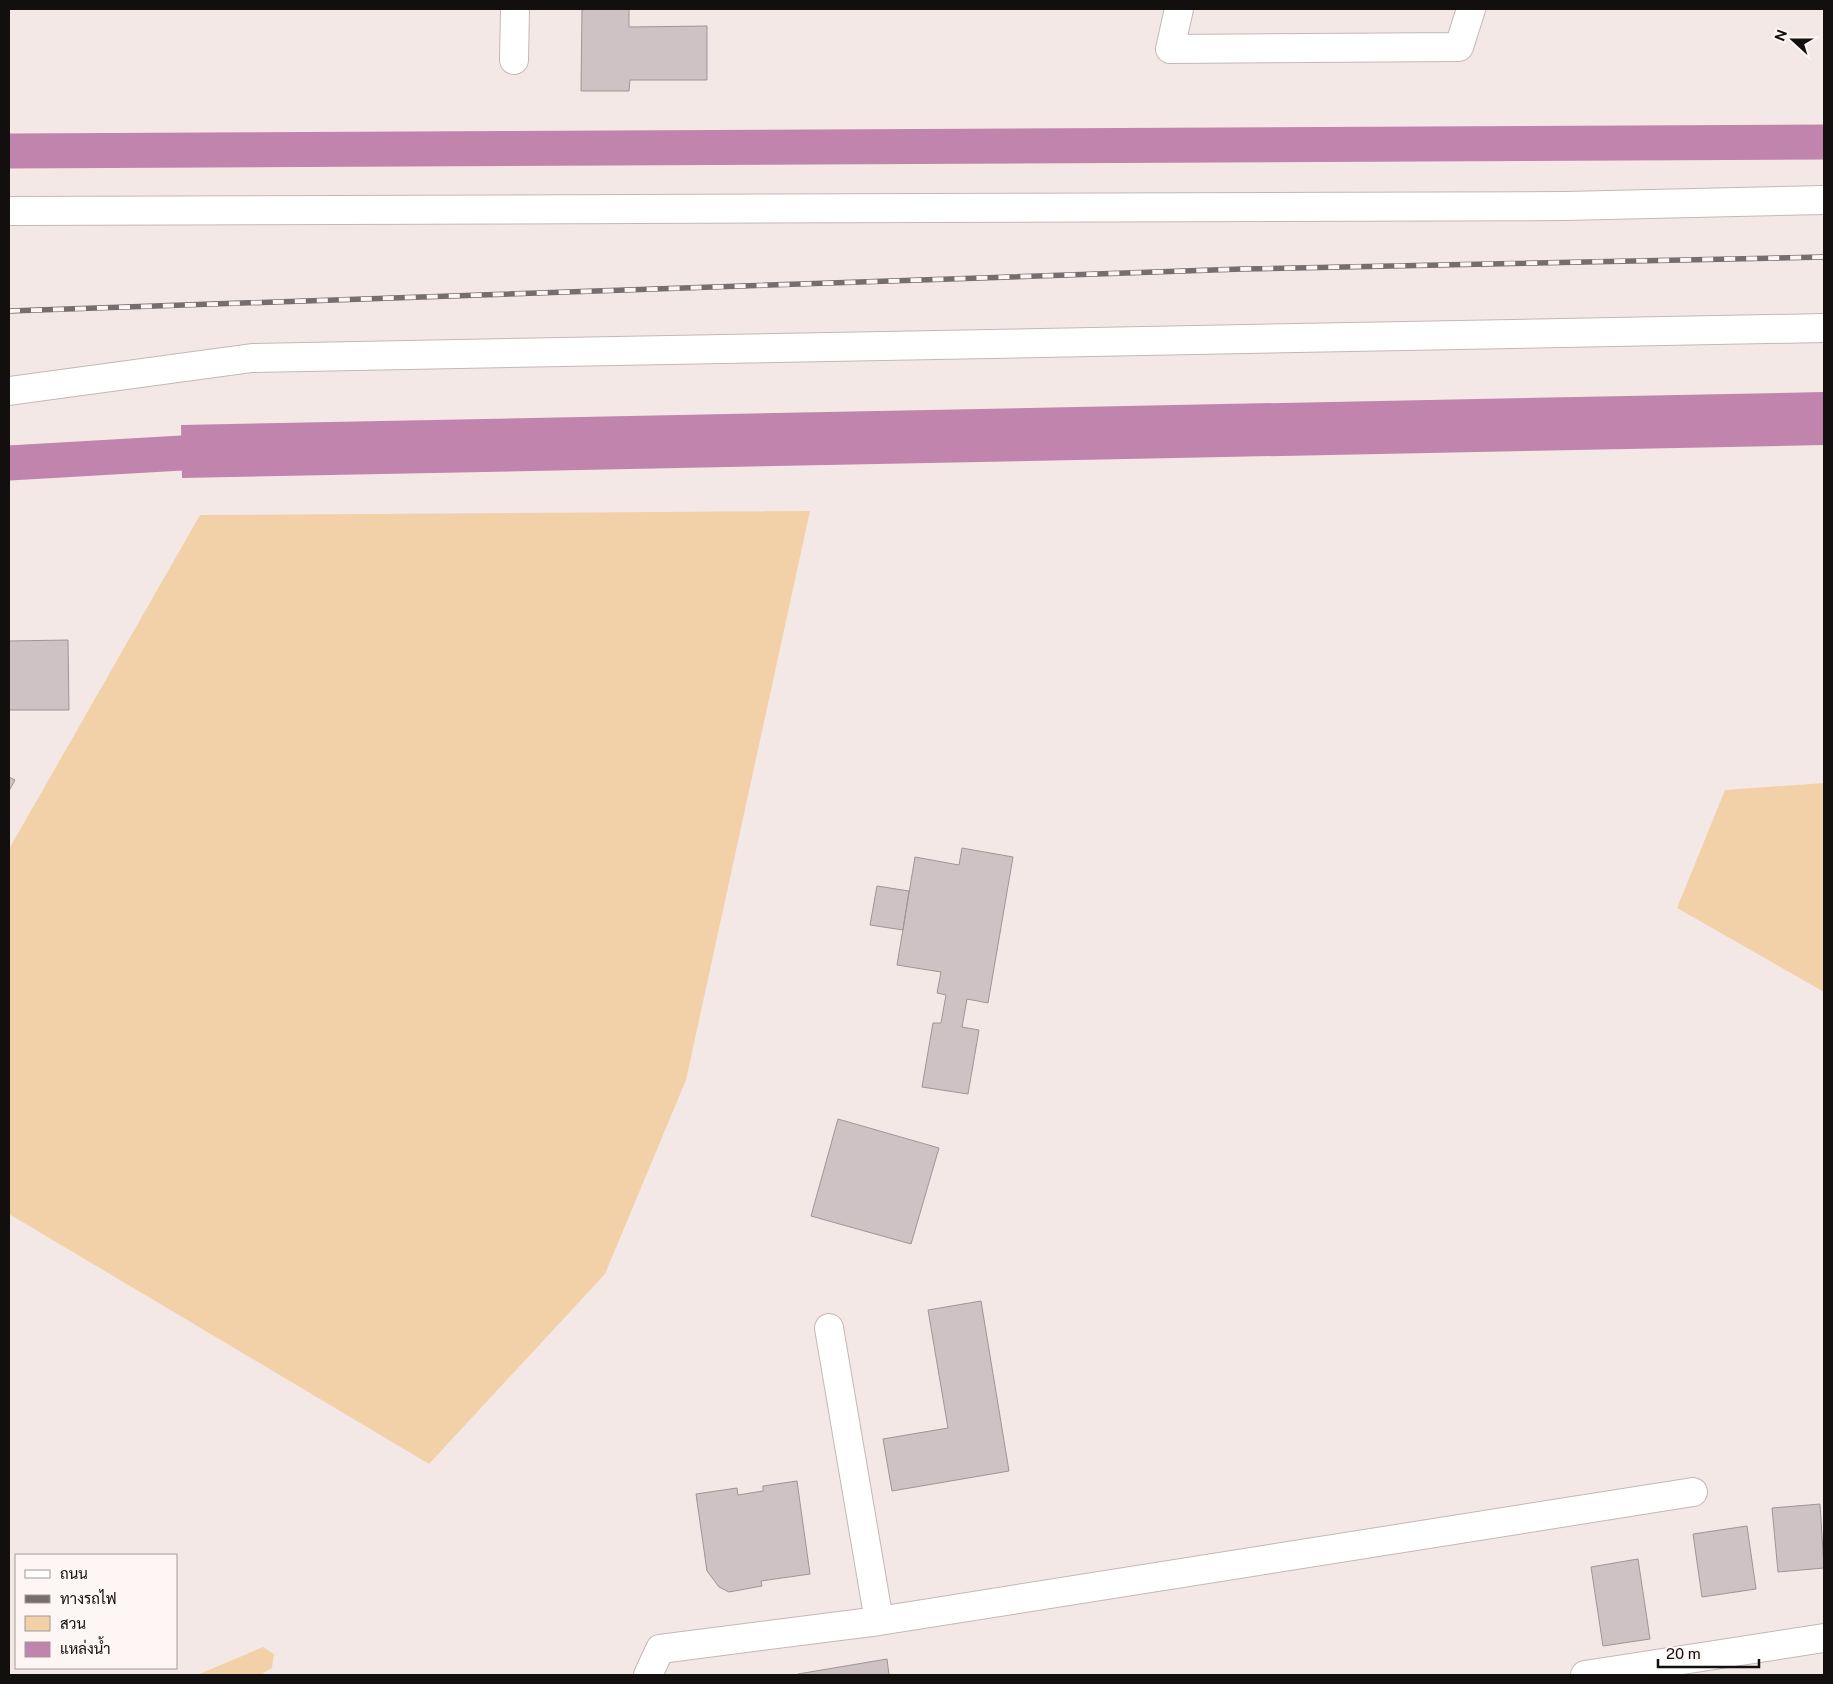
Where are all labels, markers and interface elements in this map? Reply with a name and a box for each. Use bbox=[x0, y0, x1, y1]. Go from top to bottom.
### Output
north arrow bbox=[1768, 15, 1818, 65]
text: N bbox=[1771, 27, 1790, 43]
legend bbox=[15, 1554, 178, 1669]
text: ถนน bbox=[60, 1565, 88, 1582]
text: ทางรถไฟ bbox=[60, 1589, 117, 1607]
text: สวน bbox=[60, 1615, 86, 1632]
text: แหล่งน้ำ bbox=[60, 1636, 111, 1657]
scale bar bbox=[1658, 1636, 1759, 1668]
text: 20 m bbox=[1666, 1645, 1701, 1662]

